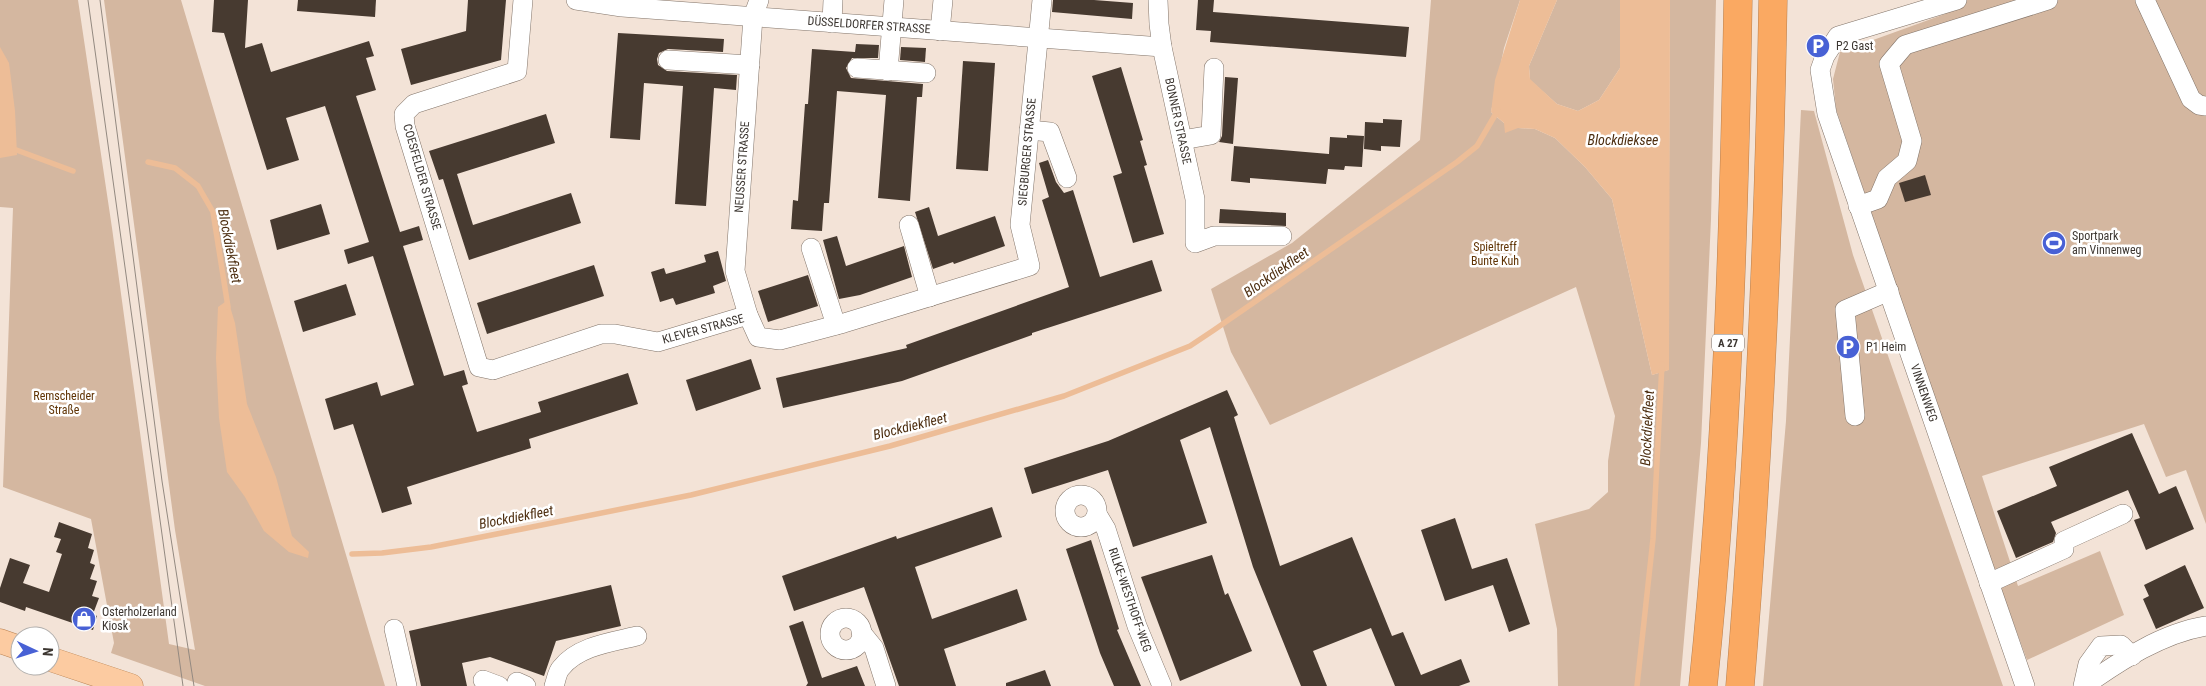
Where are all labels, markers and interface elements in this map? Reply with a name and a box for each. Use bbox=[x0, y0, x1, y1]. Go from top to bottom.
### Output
street label: DÜSSELDORFER STRASSE bbox=[807, 13, 931, 36]
parking icon: P2 Gast bbox=[1805, 33, 1831, 59]
place label: P2 Gast bbox=[1836, 39, 1874, 53]
street label: BONNER STRASSE bbox=[1162, 77, 1194, 165]
street label: SIEGBURGER STRASSE bbox=[1015, 97, 1039, 207]
street label: NEUSSER STRASSE bbox=[732, 121, 752, 213]
street label: COESFELDER STRASSE bbox=[400, 122, 444, 232]
water label: Blockdieksee bbox=[1588, 132, 1658, 148]
water label: Blockdiekfleet bbox=[215, 207, 245, 286]
place label: Sportpark am Vinnenweg bbox=[2072, 229, 2142, 257]
sports icon: Sportpark am Vinnenweg bbox=[2041, 230, 2067, 256]
park label: Spieltreff Bunte Kuh bbox=[1471, 240, 1519, 268]
water label: Blockdiekfleet bbox=[1240, 243, 1312, 300]
street label: KLEVER STRASSE bbox=[661, 311, 746, 347]
road number: A 27 bbox=[1712, 334, 1744, 352]
parking icon: P1 Heim bbox=[1835, 334, 1861, 360]
place label: P1 Heim bbox=[1866, 340, 1906, 354]
street label: VINNENWEG bbox=[1908, 362, 1940, 424]
park label: Remscheider Straße bbox=[33, 389, 95, 417]
water label: Blockdiekfleet bbox=[1637, 389, 1657, 466]
water label: Blockdiekfleet bbox=[871, 409, 950, 443]
water label: Blockdiekfleet bbox=[477, 502, 556, 532]
street label: RILKE-WESTHOFF-WEG bbox=[1106, 546, 1154, 654]
place label: Osterholzerland Kiosk bbox=[102, 605, 177, 633]
shop icon: Osterholzerland Kiosk bbox=[71, 606, 97, 632]
north arrow bbox=[10, 626, 60, 676]
text: N bbox=[40, 647, 56, 657]

